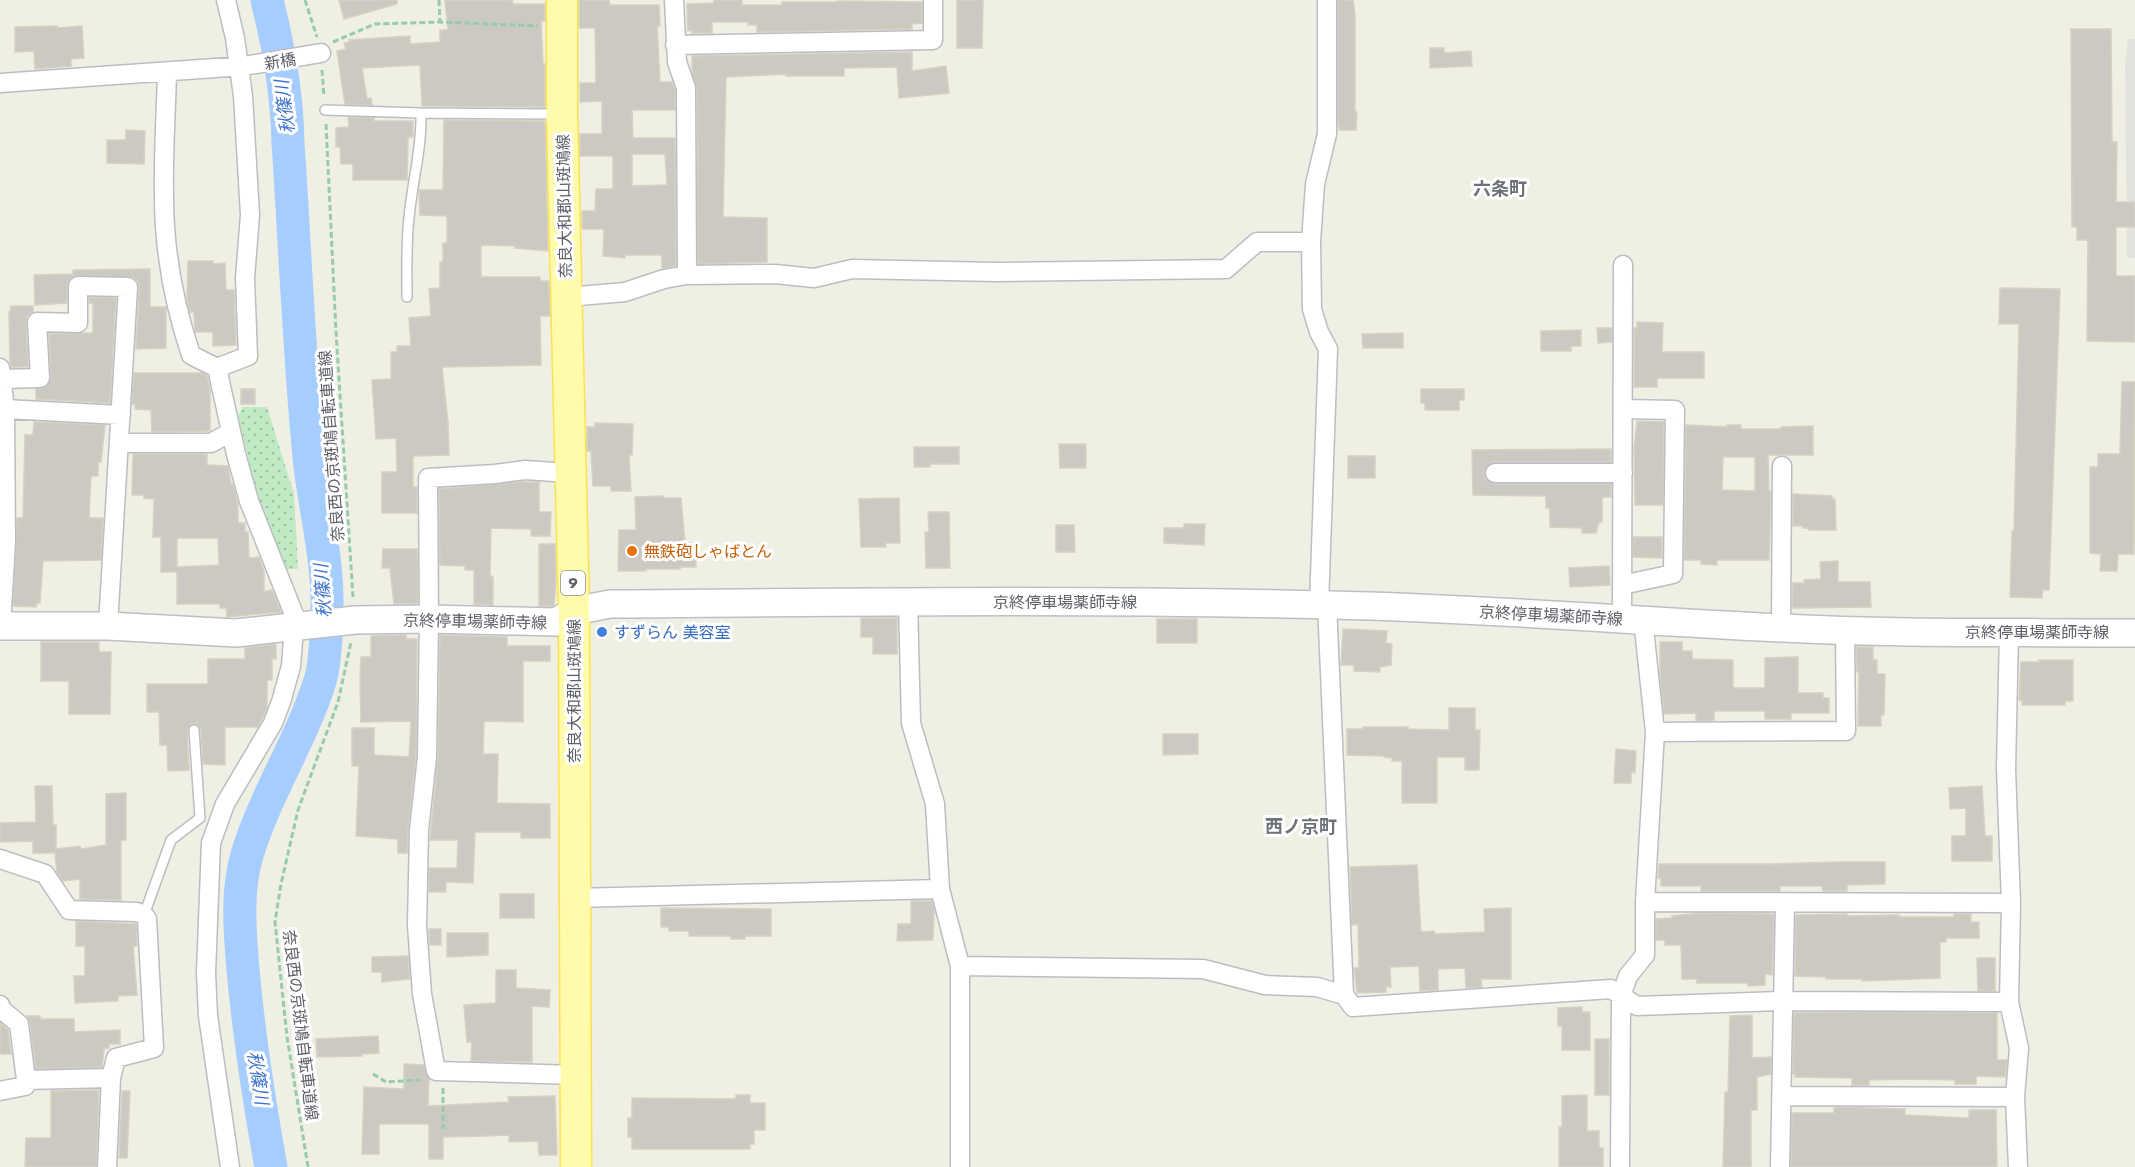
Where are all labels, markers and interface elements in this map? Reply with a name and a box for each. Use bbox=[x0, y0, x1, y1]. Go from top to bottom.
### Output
street label: 新橋 bbox=[262, 48, 298, 75]
water label: 秋篠川 bbox=[269, 77, 301, 135]
street label: 奈良大和郡山斑鳩線 bbox=[552, 134, 577, 278]
district label: 六条町 bbox=[1473, 176, 1527, 202]
street label: 奈良西の京斑鳩自転車道線 bbox=[313, 349, 350, 543]
place label: 無鉄砲しゃばとん bbox=[644, 540, 772, 563]
marker: 無鉄砲しゃばとん bbox=[625, 544, 639, 558]
water label: 秋篠川 bbox=[308, 561, 338, 619]
road number: 9 bbox=[561, 571, 585, 595]
street label: 京終停車場薬師寺線 bbox=[993, 591, 1137, 614]
street label: 京終停車場薬師寺線 bbox=[1478, 600, 1623, 631]
street label: 京終停車場薬師寺線 bbox=[403, 609, 547, 634]
street label: 奈良大和郡山斑鳩線 bbox=[563, 619, 586, 763]
place label: すずらん 美容室 bbox=[614, 621, 731, 644]
street label: 京終停車場薬師寺線 bbox=[1965, 621, 2109, 644]
marker: すずらん 美容室 bbox=[595, 625, 609, 639]
district label: 西ノ京町 bbox=[1265, 814, 1337, 840]
street label: 奈良西の京斑鳩自転車道線 bbox=[277, 928, 324, 1122]
water label: 秋篠川 bbox=[241, 1049, 275, 1109]

